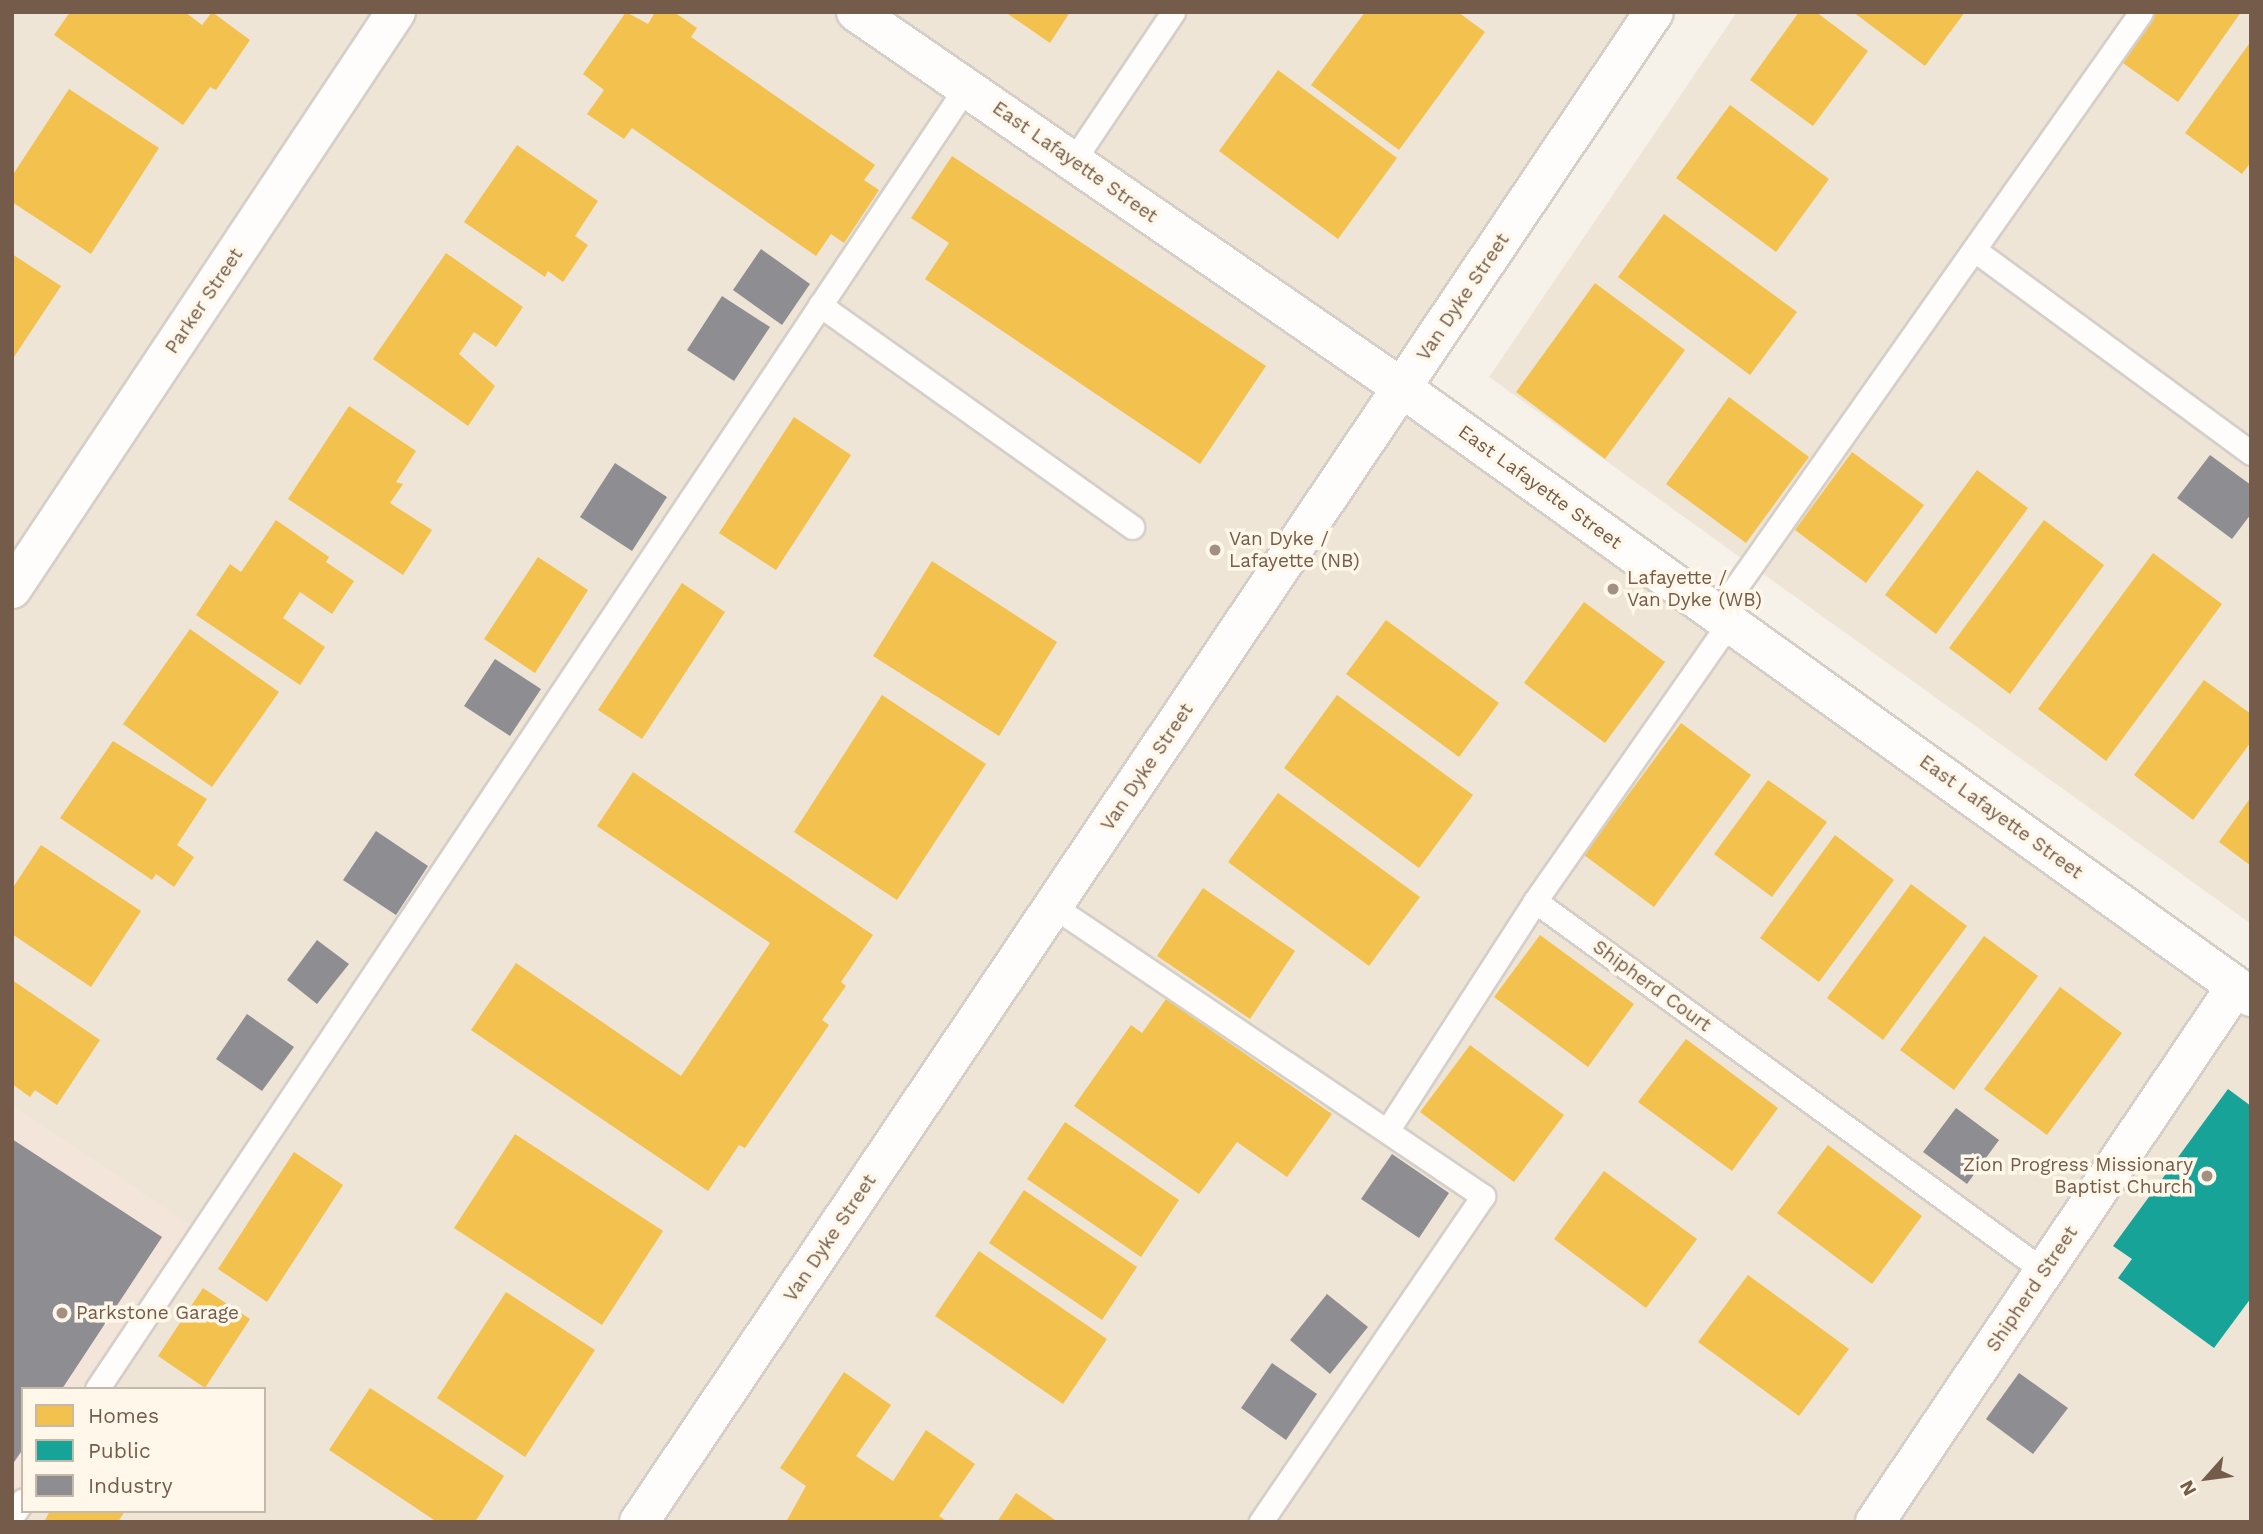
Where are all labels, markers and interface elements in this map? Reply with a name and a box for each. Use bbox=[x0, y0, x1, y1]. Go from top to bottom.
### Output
street label: East Lafayette Street bbox=[988, 96, 1162, 228]
street label: Van Dyke Street bbox=[1412, 229, 1514, 365]
street label: Parker Street bbox=[160, 244, 248, 358]
street label: East Lafayette Street bbox=[1454, 420, 1626, 554]
place label: Van Dyke / Lafayette (NB) bbox=[1229, 528, 1360, 572]
marker: Van Dyke / Lafayette (NB) bbox=[1207, 542, 1223, 558]
place label: Lafayette / Van Dyke (WB) bbox=[1627, 567, 1762, 611]
marker: Lafayette / Van Dyke (WB) bbox=[1605, 581, 1621, 597]
street label: Van Dyke Street bbox=[1096, 699, 1198, 835]
street label: East Lafayette Street bbox=[1915, 750, 2087, 884]
street label: Shipherd Court bbox=[1588, 935, 1716, 1037]
place label: Zion Progress Missionary Baptist Church bbox=[1963, 1154, 2193, 1198]
marker: Zion Progress Missionary Baptist Church bbox=[2199, 1168, 2215, 1184]
street label: Van Dyke Street bbox=[779, 1170, 881, 1306]
street label: Shipherd Street bbox=[1982, 1222, 2082, 1356]
place label: Parkstone Garage bbox=[76, 1302, 239, 1324]
marker: Parkstone Garage bbox=[54, 1305, 70, 1321]
legend bbox=[21, 1387, 266, 1513]
text: Homes bbox=[88, 1403, 159, 1428]
text: Public bbox=[88, 1438, 151, 1463]
north arrow bbox=[2172, 1443, 2242, 1513]
text: Industry bbox=[88, 1473, 173, 1498]
text: N bbox=[2175, 1476, 2201, 1500]

